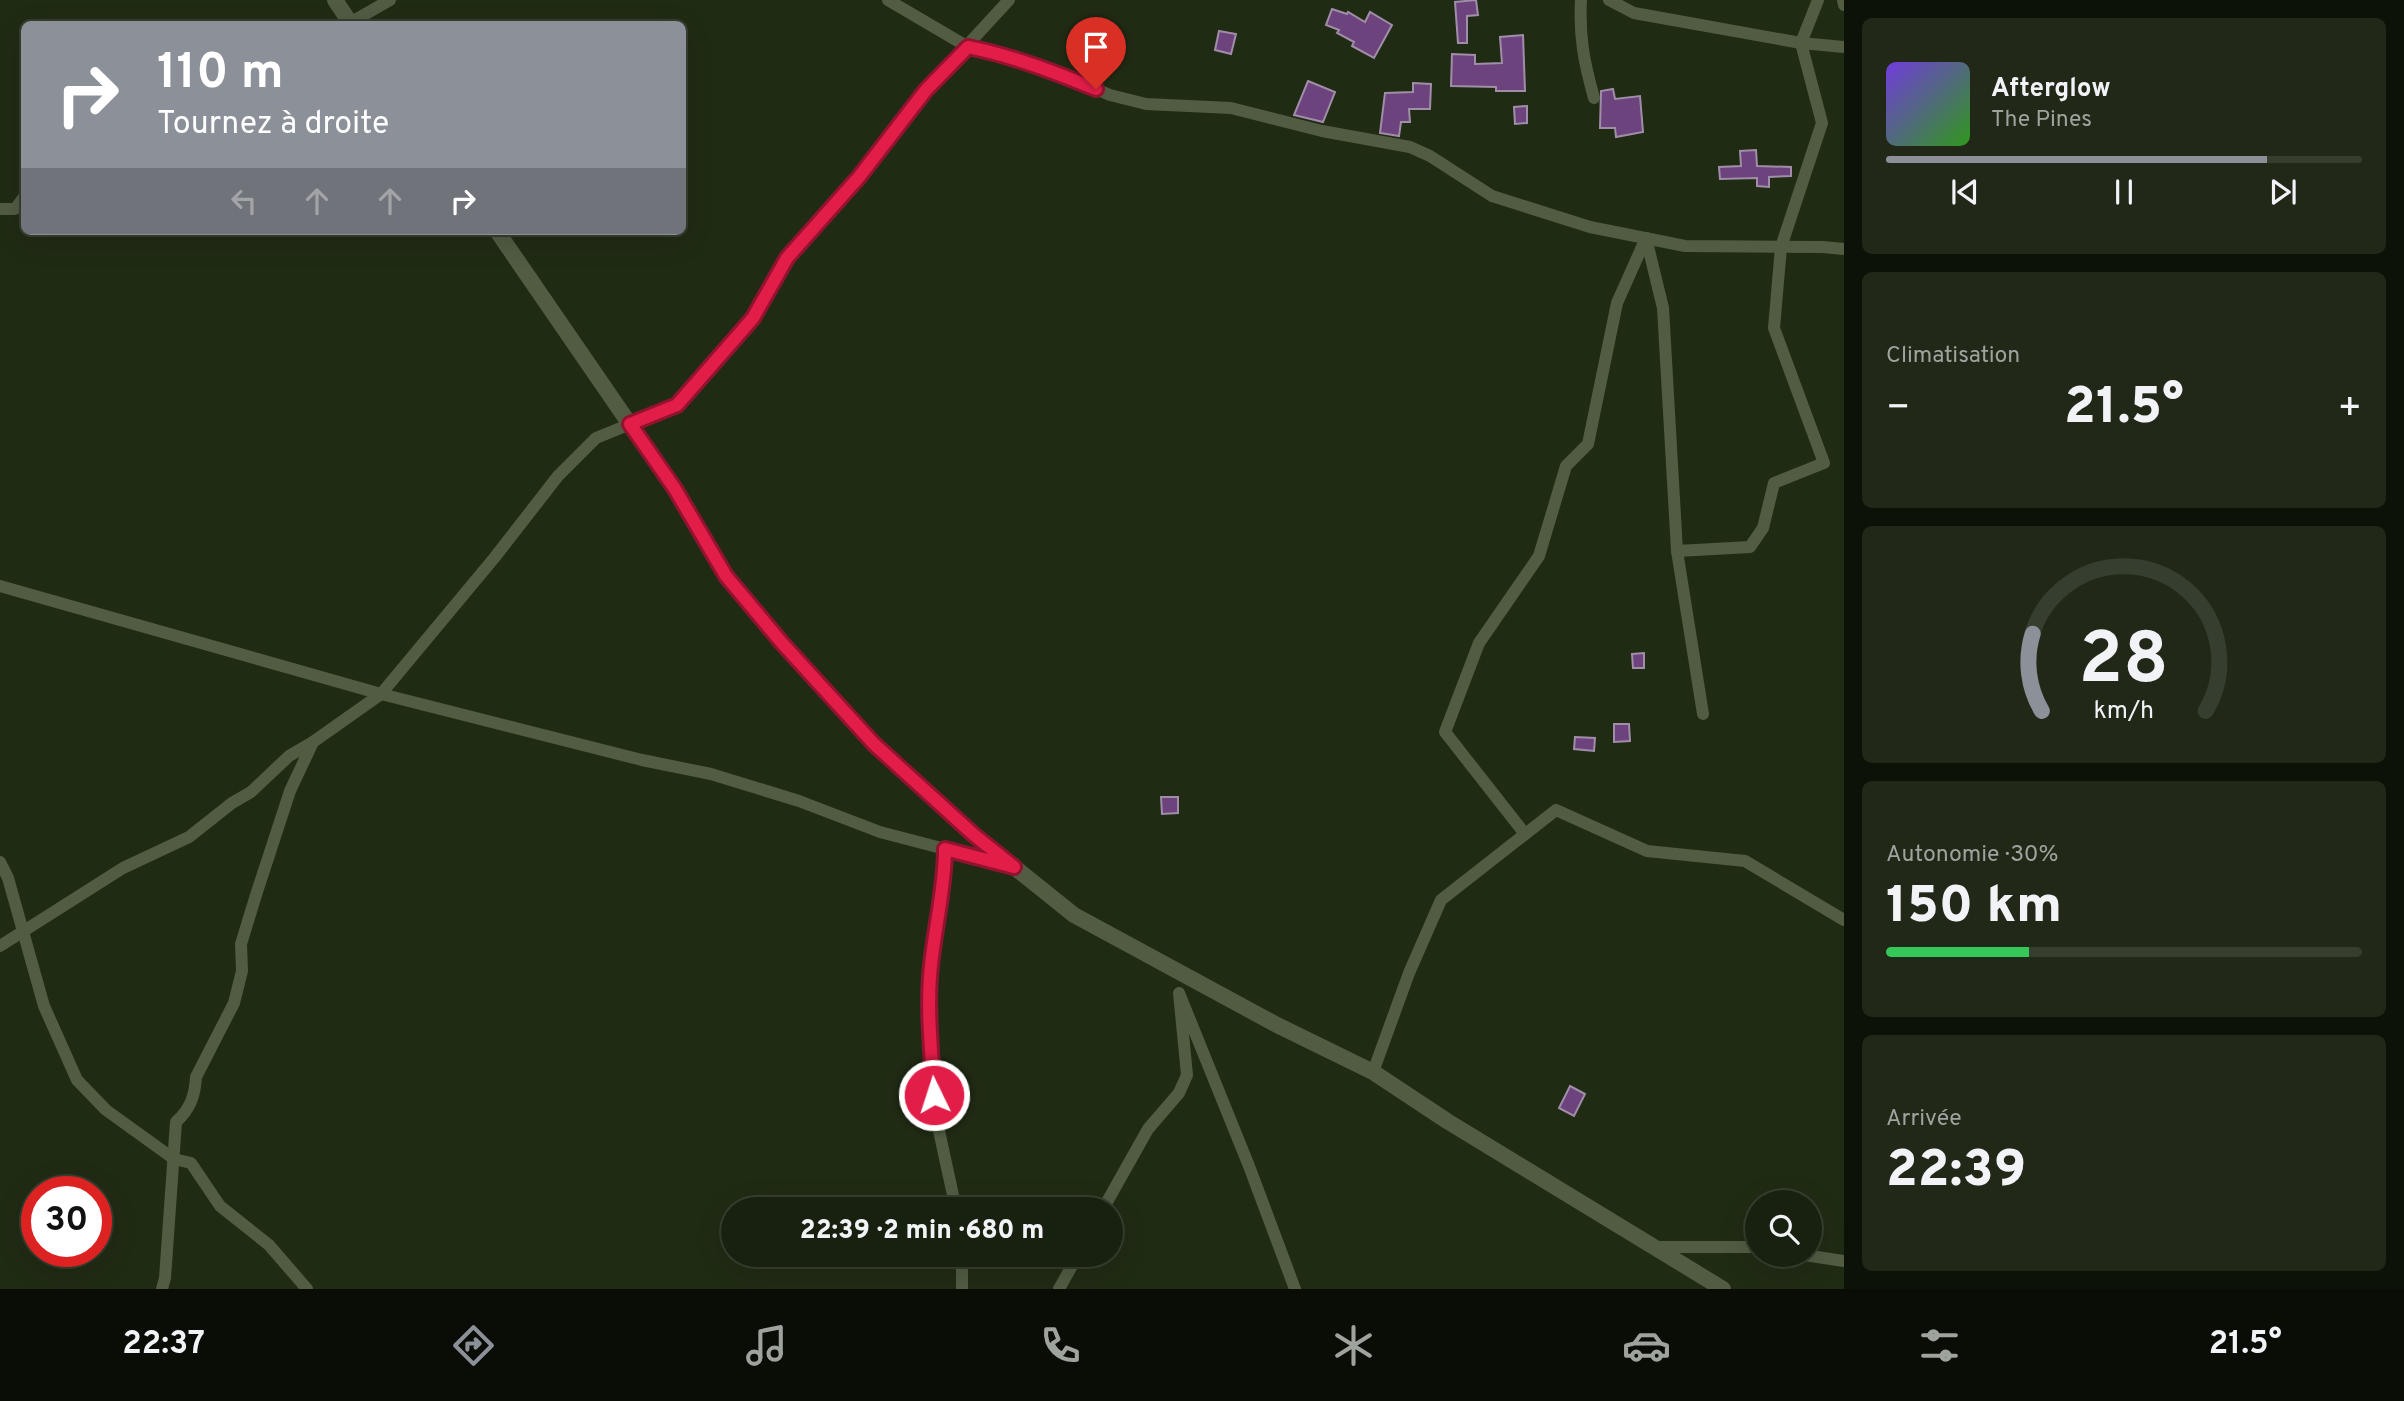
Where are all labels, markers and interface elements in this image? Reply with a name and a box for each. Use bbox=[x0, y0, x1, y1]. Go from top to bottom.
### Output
pin bbox=[1066, 17, 1126, 89]
icon: arrive bbox=[1077, 28, 1115, 66]
text: 110 m bbox=[157, 44, 284, 106]
icon: right bbox=[42, 49, 133, 140]
text: Afterglow bbox=[1991, 73, 2111, 106]
text: Tournez à droite bbox=[157, 105, 389, 145]
text: The Pines bbox=[1991, 106, 2092, 135]
icon: previous bbox=[1946, 173, 1984, 211]
icon: pause bbox=[2105, 173, 2143, 211]
icon: next bbox=[2264, 173, 2302, 211]
icon: left bbox=[225, 182, 263, 220]
icon: ahead bbox=[298, 182, 336, 220]
icon: ahead bbox=[371, 182, 409, 220]
icon: right bbox=[444, 182, 482, 220]
text: Climatisation bbox=[1886, 342, 2020, 371]
text: 21.5° bbox=[2064, 376, 2184, 442]
text: − bbox=[1886, 385, 1911, 434]
text: + bbox=[2337, 385, 2362, 434]
text: 28 bbox=[2079, 617, 2169, 709]
text: km/h bbox=[2094, 695, 2154, 727]
text: Autonomie · 30% bbox=[1886, 841, 2059, 870]
text: 150 km bbox=[1886, 875, 2062, 941]
position arrow bbox=[897, 1058, 971, 1132]
text: Arrivée bbox=[1886, 1105, 1962, 1134]
text: 22:39 bbox=[1886, 1139, 2026, 1205]
speed limit sign: 30 bbox=[21, 1176, 112, 1267]
map controls bbox=[1745, 1190, 1822, 1267]
button: search bbox=[1745, 1190, 1822, 1267]
text: 22:39 · 2 min · 680 m bbox=[800, 1215, 1044, 1248]
icon: directions bbox=[449, 1321, 498, 1370]
icon: music bbox=[742, 1321, 791, 1370]
icon: phone bbox=[1036, 1321, 1085, 1370]
icon: climate bbox=[1329, 1321, 1378, 1370]
icon: car bbox=[1622, 1321, 1671, 1370]
icon: filters bbox=[1915, 1321, 1964, 1370]
text: 22:37 bbox=[122, 1325, 205, 1365]
text: 21.5° bbox=[2209, 1325, 2282, 1365]

